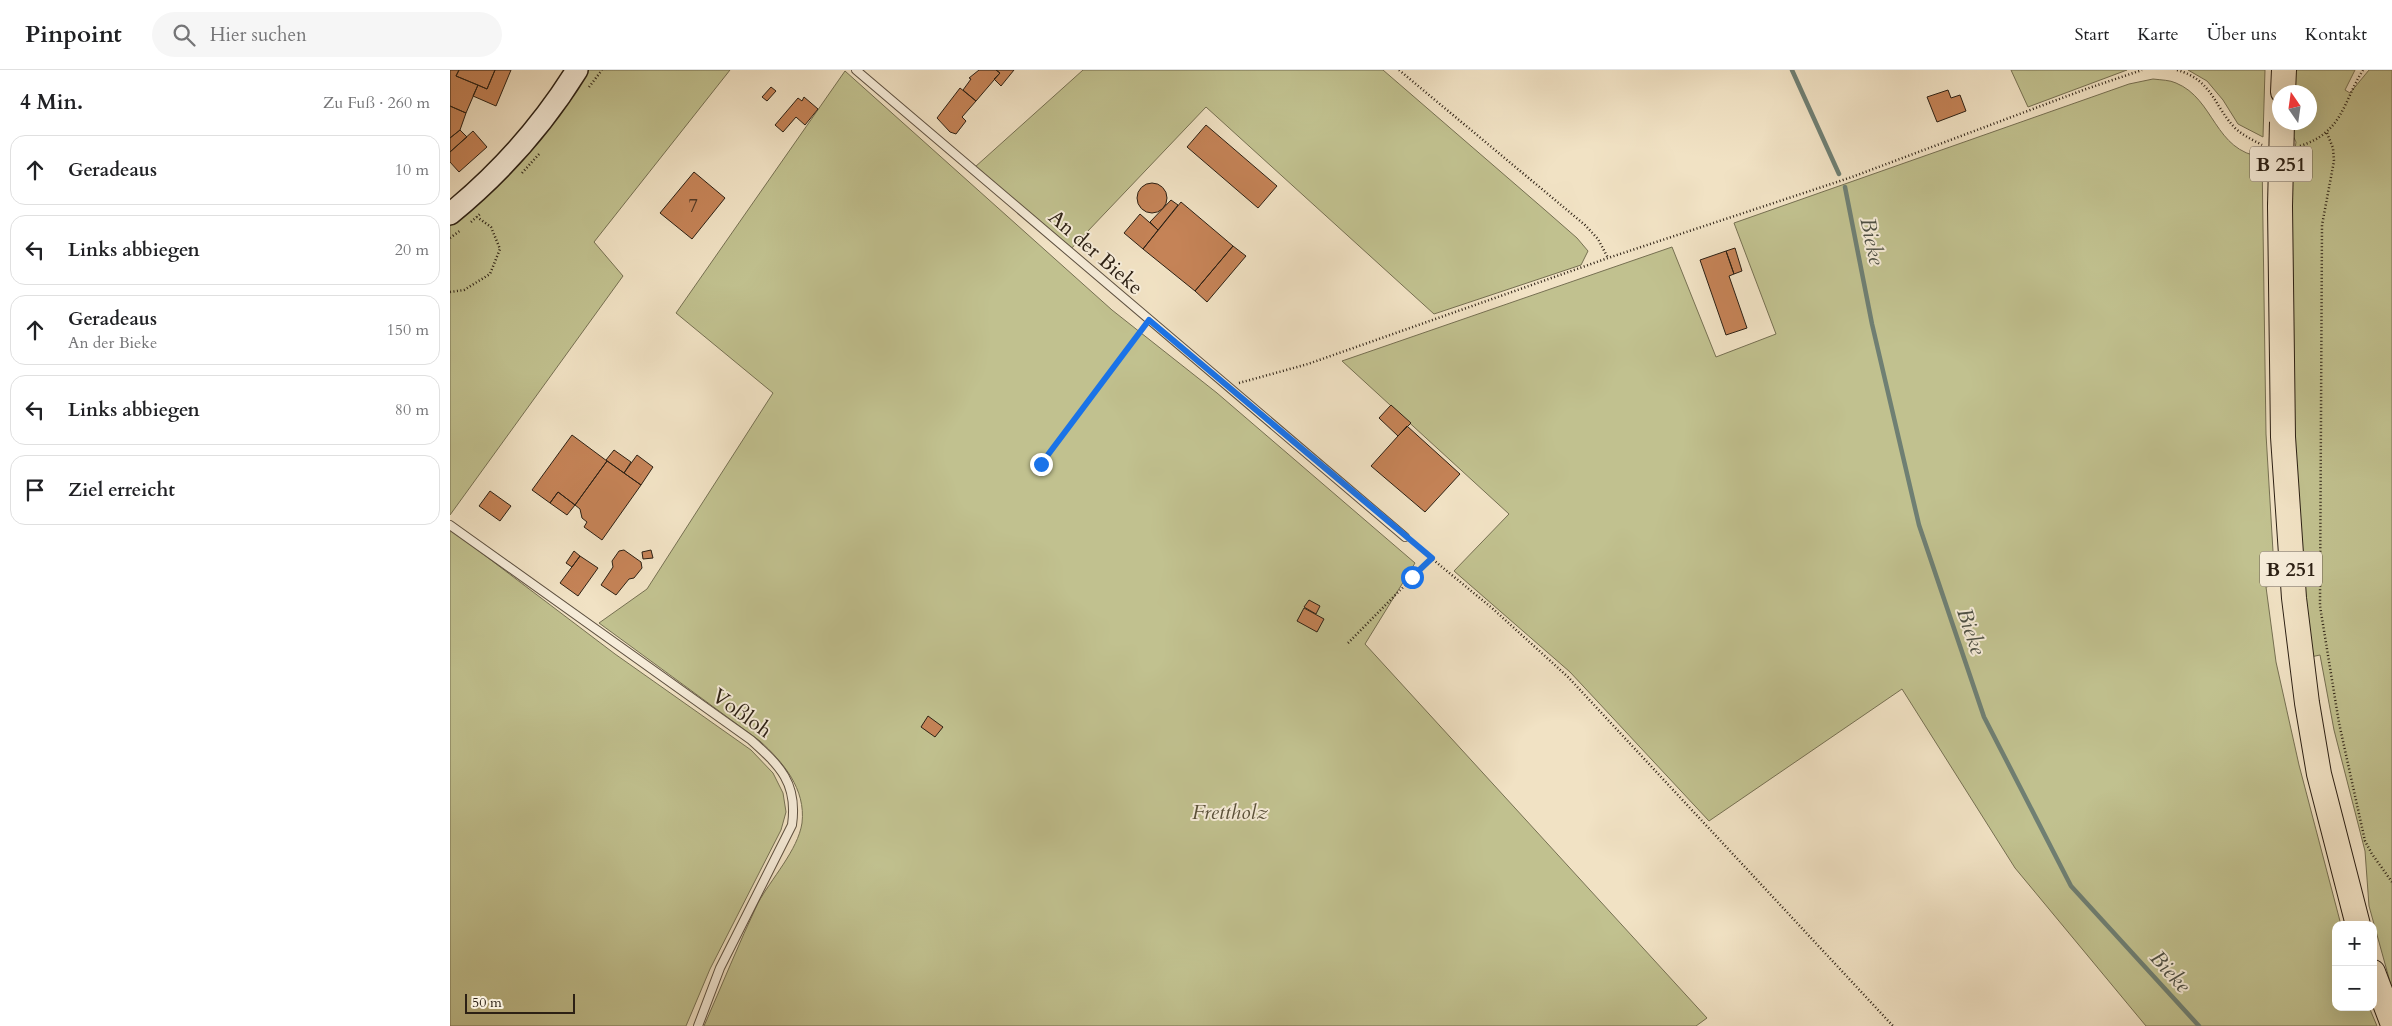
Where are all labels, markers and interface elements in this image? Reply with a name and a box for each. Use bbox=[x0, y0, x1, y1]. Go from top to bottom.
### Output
search box bbox=[152, 12, 502, 57]
text: Pinpoint bbox=[25, 18, 122, 51]
icon: search bbox=[170, 21, 198, 49]
text: Hier suchen bbox=[210, 22, 307, 48]
text: Start bbox=[2074, 22, 2109, 47]
text: Karte bbox=[2137, 22, 2179, 47]
text: Über uns bbox=[2207, 22, 2277, 47]
text: Kontakt bbox=[2305, 22, 2367, 47]
north arrow bbox=[2272, 85, 2317, 130]
text: 4 Min. bbox=[20, 88, 83, 117]
text: Zu Fuß · 260 m bbox=[323, 92, 430, 114]
road number: B 251 bbox=[2250, 146, 2312, 182]
icon: ahead bbox=[21, 156, 49, 184]
text: Geradeaus bbox=[68, 157, 157, 183]
text: 10 m bbox=[395, 159, 429, 181]
house number: 7 bbox=[688, 193, 698, 219]
street label: An der Bieke bbox=[1042, 203, 1149, 302]
water label: Bieke bbox=[1852, 215, 1892, 268]
icon: left bbox=[21, 236, 49, 264]
text: Links abbiegen bbox=[68, 237, 200, 263]
text: 20 m bbox=[395, 239, 429, 261]
text: Geradeaus bbox=[68, 306, 157, 332]
icon: ahead bbox=[21, 316, 49, 344]
text: 150 m bbox=[387, 319, 429, 341]
text: An der Bieke bbox=[68, 332, 157, 354]
icon: left bbox=[21, 396, 49, 424]
text: Links abbiegen bbox=[68, 397, 200, 423]
text: 80 m bbox=[395, 399, 429, 421]
route end bbox=[1030, 453, 1053, 476]
icon: arrive bbox=[21, 476, 49, 504]
text: Ziel erreicht bbox=[68, 477, 175, 503]
road number: B 251 bbox=[2260, 552, 2322, 586]
route start bbox=[1401, 566, 1424, 589]
water label: Bieke bbox=[1949, 604, 1993, 659]
street label: Voßloh bbox=[706, 682, 778, 745]
park label: Frettholz bbox=[1192, 798, 1268, 827]
map controls bbox=[2332, 921, 2377, 1011]
button: + bbox=[2332, 921, 2377, 966]
water label: Bieke bbox=[2143, 944, 2198, 1000]
button: − bbox=[2332, 966, 2377, 1011]
scale bar bbox=[465, 991, 575, 1014]
text: 50 m bbox=[472, 993, 502, 1012]

